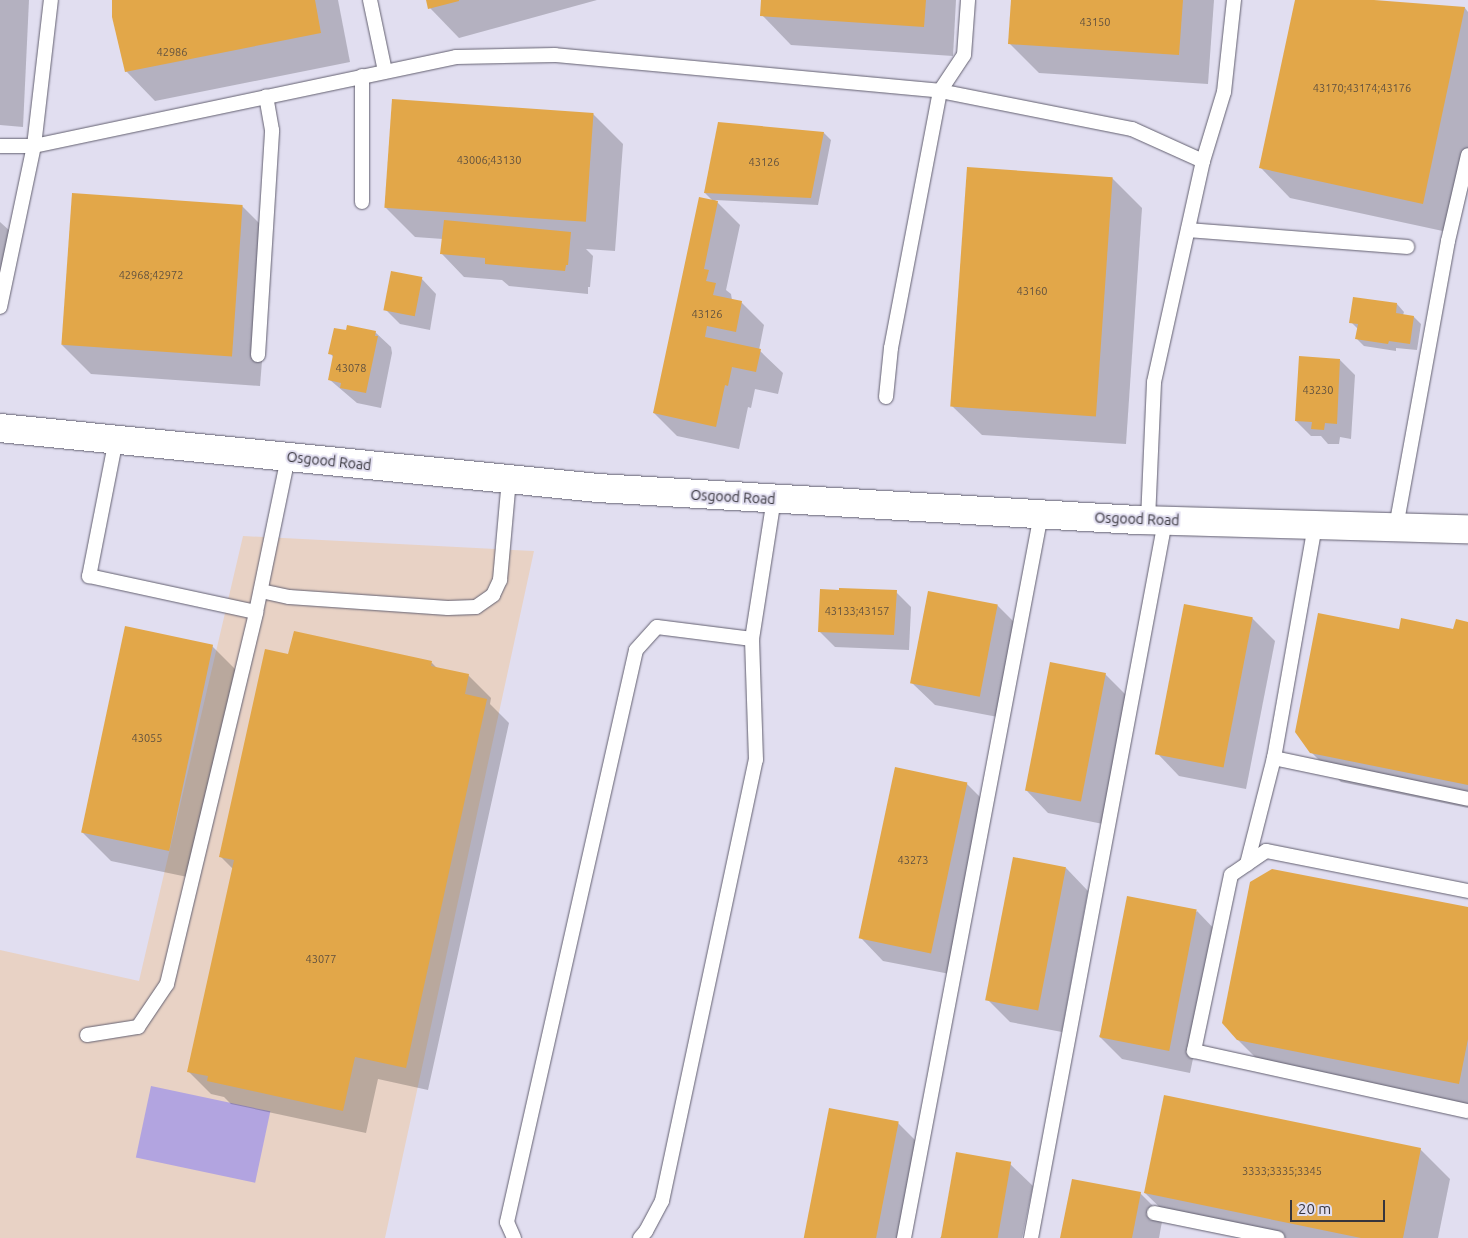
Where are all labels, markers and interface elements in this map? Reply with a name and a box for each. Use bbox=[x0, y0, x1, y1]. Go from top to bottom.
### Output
house number: 43150 bbox=[1079, 15, 1111, 29]
house number: 42986 bbox=[156, 45, 188, 59]
house number: 43170;43174;43176 bbox=[1313, 81, 1411, 95]
house number: 43006;43130 bbox=[457, 153, 521, 167]
house number: 43126 bbox=[748, 155, 780, 169]
house number: 42968;42972 bbox=[119, 268, 183, 282]
house number: 43160 bbox=[1016, 284, 1048, 298]
house number: 43126 bbox=[691, 307, 723, 321]
house number: 43078 bbox=[335, 361, 367, 375]
house number: 43230 bbox=[1302, 383, 1334, 397]
street label: Osgood Road bbox=[286, 448, 372, 474]
street label: Osgood Road bbox=[690, 486, 776, 508]
street label: Osgood Road bbox=[1094, 509, 1180, 529]
house number: 43133;43157 bbox=[825, 604, 889, 618]
house number: 43055 bbox=[131, 731, 163, 745]
house number: 43273 bbox=[897, 853, 929, 867]
house number: 43077 bbox=[305, 952, 337, 966]
house number: 3333;3335;3345 bbox=[1242, 1164, 1322, 1178]
scale bar bbox=[1293, 1190, 1388, 1222]
text: 20 m bbox=[1298, 1200, 1331, 1217]

